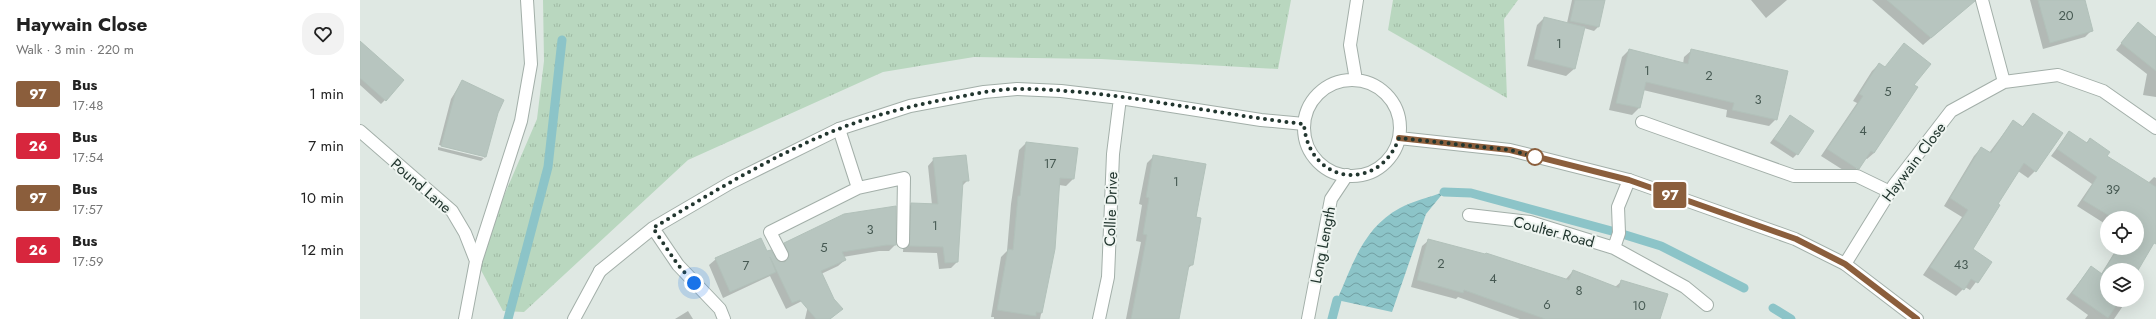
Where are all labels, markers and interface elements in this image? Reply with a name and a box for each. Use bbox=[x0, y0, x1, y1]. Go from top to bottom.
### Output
house number: 20 bbox=[2058, 6, 2074, 25]
text: Haywain Close bbox=[16, 11, 147, 38]
button: heart bbox=[302, 13, 344, 55]
house number: 1 bbox=[1556, 34, 1562, 53]
text: Walk · 3 min · 220 m bbox=[16, 40, 134, 59]
house number: 1 bbox=[1644, 61, 1650, 80]
house number: 2 bbox=[1705, 66, 1713, 85]
text: Bus bbox=[72, 74, 97, 96]
house number: 5 bbox=[1884, 82, 1892, 101]
text: 1 min bbox=[309, 83, 344, 105]
text: 97 bbox=[29, 84, 47, 104]
house number: 3 bbox=[1754, 90, 1762, 109]
text: 17:48 bbox=[72, 96, 103, 115]
street label: Haywain Close bbox=[1877, 118, 1951, 206]
house number: 4 bbox=[1859, 121, 1867, 140]
text: Bus bbox=[72, 126, 97, 148]
text: 7 min bbox=[308, 135, 344, 157]
text: 26 bbox=[29, 136, 47, 156]
text: 17:54 bbox=[72, 148, 104, 167]
unlabelled marker bbox=[1526, 148, 1544, 166]
street label: Pound Lane bbox=[386, 153, 456, 219]
house number: 17 bbox=[1044, 154, 1057, 173]
street label: Collie Drive bbox=[1099, 171, 1123, 247]
house number: 1 bbox=[1173, 172, 1179, 191]
text: Bus bbox=[72, 178, 97, 200]
house number: 39 bbox=[2106, 180, 2120, 199]
line badge: 97 bbox=[1652, 182, 1688, 208]
text: 97 bbox=[1661, 185, 1679, 205]
text: 10 min bbox=[300, 187, 344, 209]
text: 97 bbox=[29, 188, 47, 208]
text: 17:57 bbox=[72, 200, 103, 219]
street label: Long Length bbox=[1305, 204, 1341, 286]
street label: Coulter Road bbox=[1511, 211, 1597, 253]
map controls bbox=[2100, 211, 2144, 307]
button: locate bbox=[2100, 211, 2144, 255]
house number: 1 bbox=[932, 216, 938, 235]
house number: 3 bbox=[866, 220, 874, 239]
text: Bus bbox=[72, 230, 97, 252]
house number: 5 bbox=[820, 238, 828, 257]
text: 12 min bbox=[301, 239, 344, 261]
text: 26 bbox=[29, 240, 47, 260]
text: 17:59 bbox=[72, 252, 103, 271]
house number: 2 bbox=[1437, 254, 1445, 273]
house number: 43 bbox=[1954, 255, 1968, 274]
house number: 7 bbox=[743, 256, 750, 275]
button: layers bbox=[2100, 263, 2144, 307]
house number: 4 bbox=[1489, 269, 1497, 288]
your location bbox=[684, 273, 704, 293]
house number: 8 bbox=[1575, 281, 1583, 300]
house number: 6 bbox=[1543, 295, 1551, 314]
house number: 10 bbox=[1632, 296, 1646, 315]

